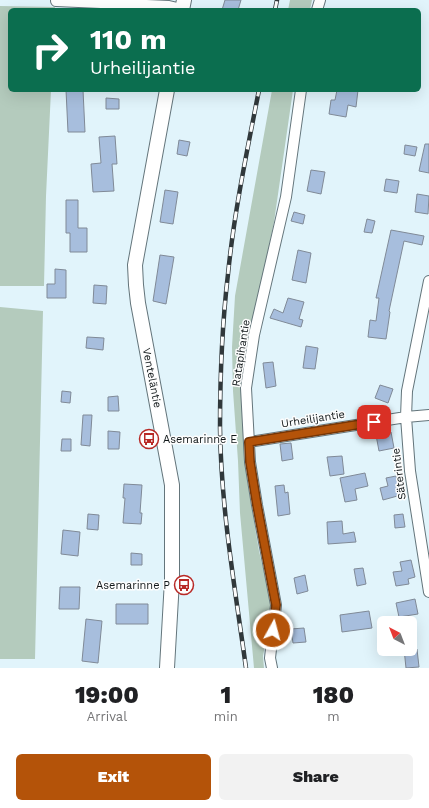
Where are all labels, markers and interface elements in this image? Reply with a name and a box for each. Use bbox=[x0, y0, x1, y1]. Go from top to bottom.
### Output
text: 110 m bbox=[90, 23, 167, 56]
icon: right bbox=[24, 24, 76, 76]
text: Urheilijantie bbox=[90, 57, 195, 78]
street label: Ratapihantie bbox=[229, 319, 253, 387]
street label: Venteläntie bbox=[140, 347, 164, 409]
pin bbox=[357, 405, 391, 439]
street label: Urheilijantie bbox=[280, 408, 346, 430]
icon: arrive bbox=[363, 411, 385, 433]
bus stop icon: Asemarinne E bbox=[138, 428, 160, 450]
place label: Asemarinne E bbox=[163, 433, 237, 446]
street label: Säterintie bbox=[389, 447, 409, 501]
bus stop icon: Asemarinne P bbox=[173, 574, 195, 596]
place label: Asemarinne P bbox=[96, 579, 170, 592]
position arrow bbox=[252, 609, 294, 651]
north arrow bbox=[377, 616, 417, 656]
map controls bbox=[377, 616, 417, 656]
text: 19:00 bbox=[75, 681, 139, 709]
text: 1 bbox=[220, 681, 231, 709]
text: 180 bbox=[313, 681, 354, 709]
text: Arrival bbox=[87, 709, 127, 724]
text: min bbox=[214, 709, 238, 724]
text: m bbox=[327, 709, 340, 724]
button: Exit bbox=[16, 754, 211, 800]
button: Share bbox=[219, 754, 413, 800]

